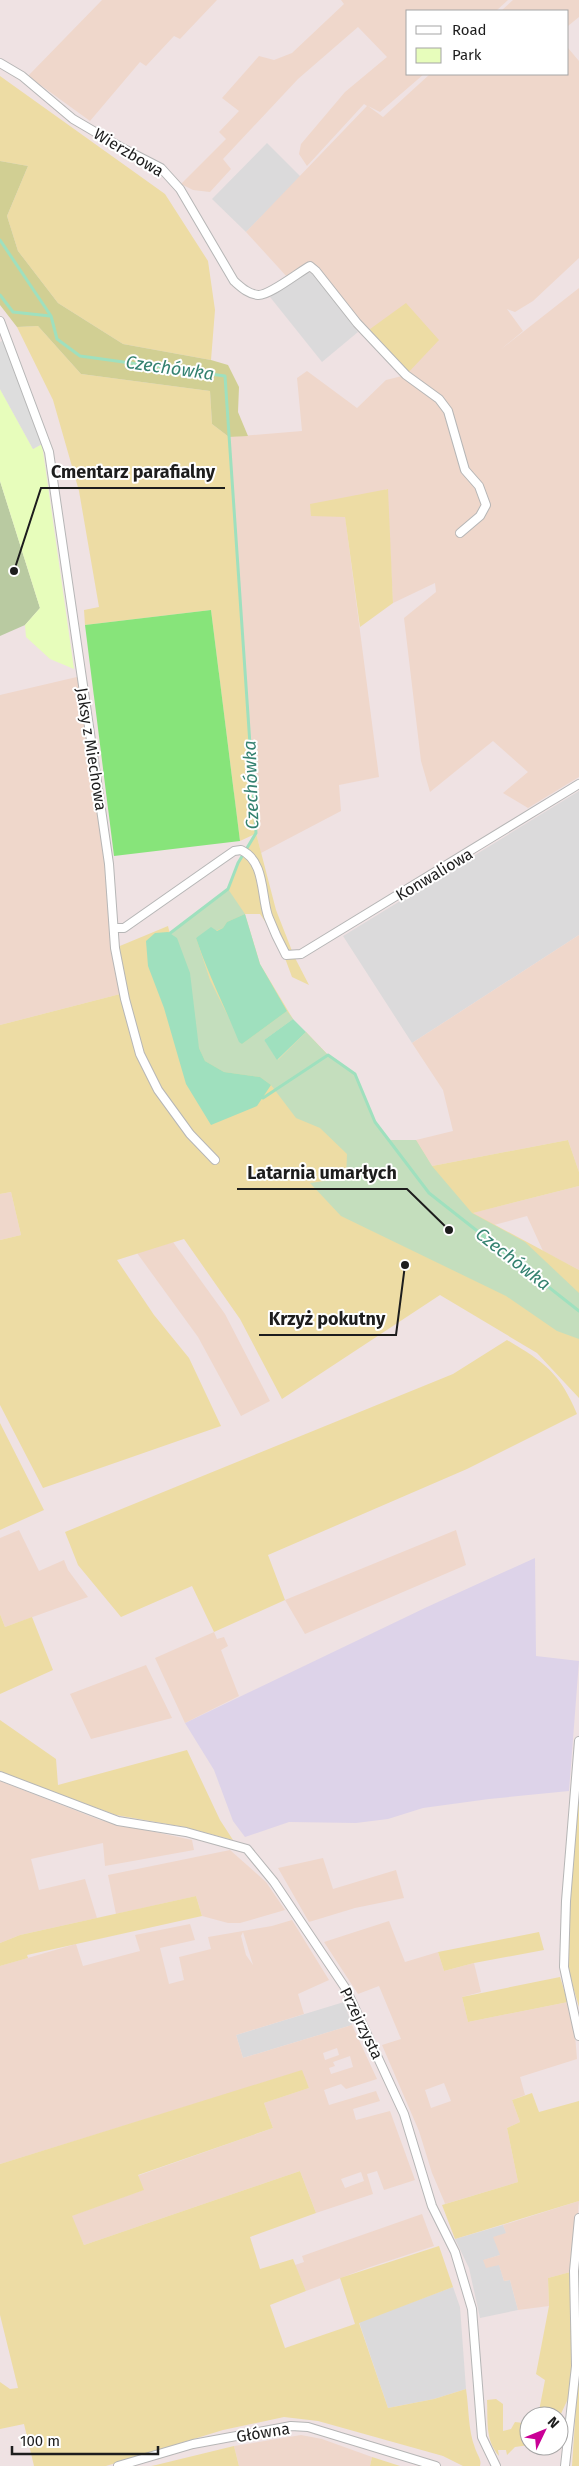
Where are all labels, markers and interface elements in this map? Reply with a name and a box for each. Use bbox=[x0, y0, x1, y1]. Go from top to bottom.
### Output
legend bbox=[406, 10, 569, 75]
text: Road bbox=[452, 21, 487, 39]
text: Park bbox=[452, 46, 482, 64]
street label: Wierzbowa bbox=[90, 124, 167, 181]
water label: Czechówka bbox=[124, 351, 216, 385]
callout: Cmentarz parafialny bbox=[41, 455, 225, 488]
text: Cmentarz parafialny bbox=[51, 461, 216, 483]
street label: Jaksy z Miechowa bbox=[72, 686, 111, 812]
water label: Czechówka bbox=[238, 740, 264, 830]
street label: Konwaliowa bbox=[392, 844, 476, 905]
callout: Latarnia umarłych bbox=[237, 1156, 407, 1189]
text: Latarnia umarłych bbox=[247, 1162, 397, 1184]
water label: Czechówka bbox=[471, 1223, 555, 1295]
callout: Krzyż pokutny bbox=[259, 1302, 396, 1335]
text: Krzyż pokutny bbox=[269, 1308, 386, 1330]
street label: Przejrzysta bbox=[336, 1984, 387, 2062]
north arrow bbox=[519, 2406, 569, 2456]
text: N bbox=[544, 2413, 563, 2432]
street label: Główna bbox=[235, 2419, 291, 2446]
scale bar bbox=[12, 2424, 159, 2456]
text: 100 m bbox=[20, 2432, 60, 2450]

